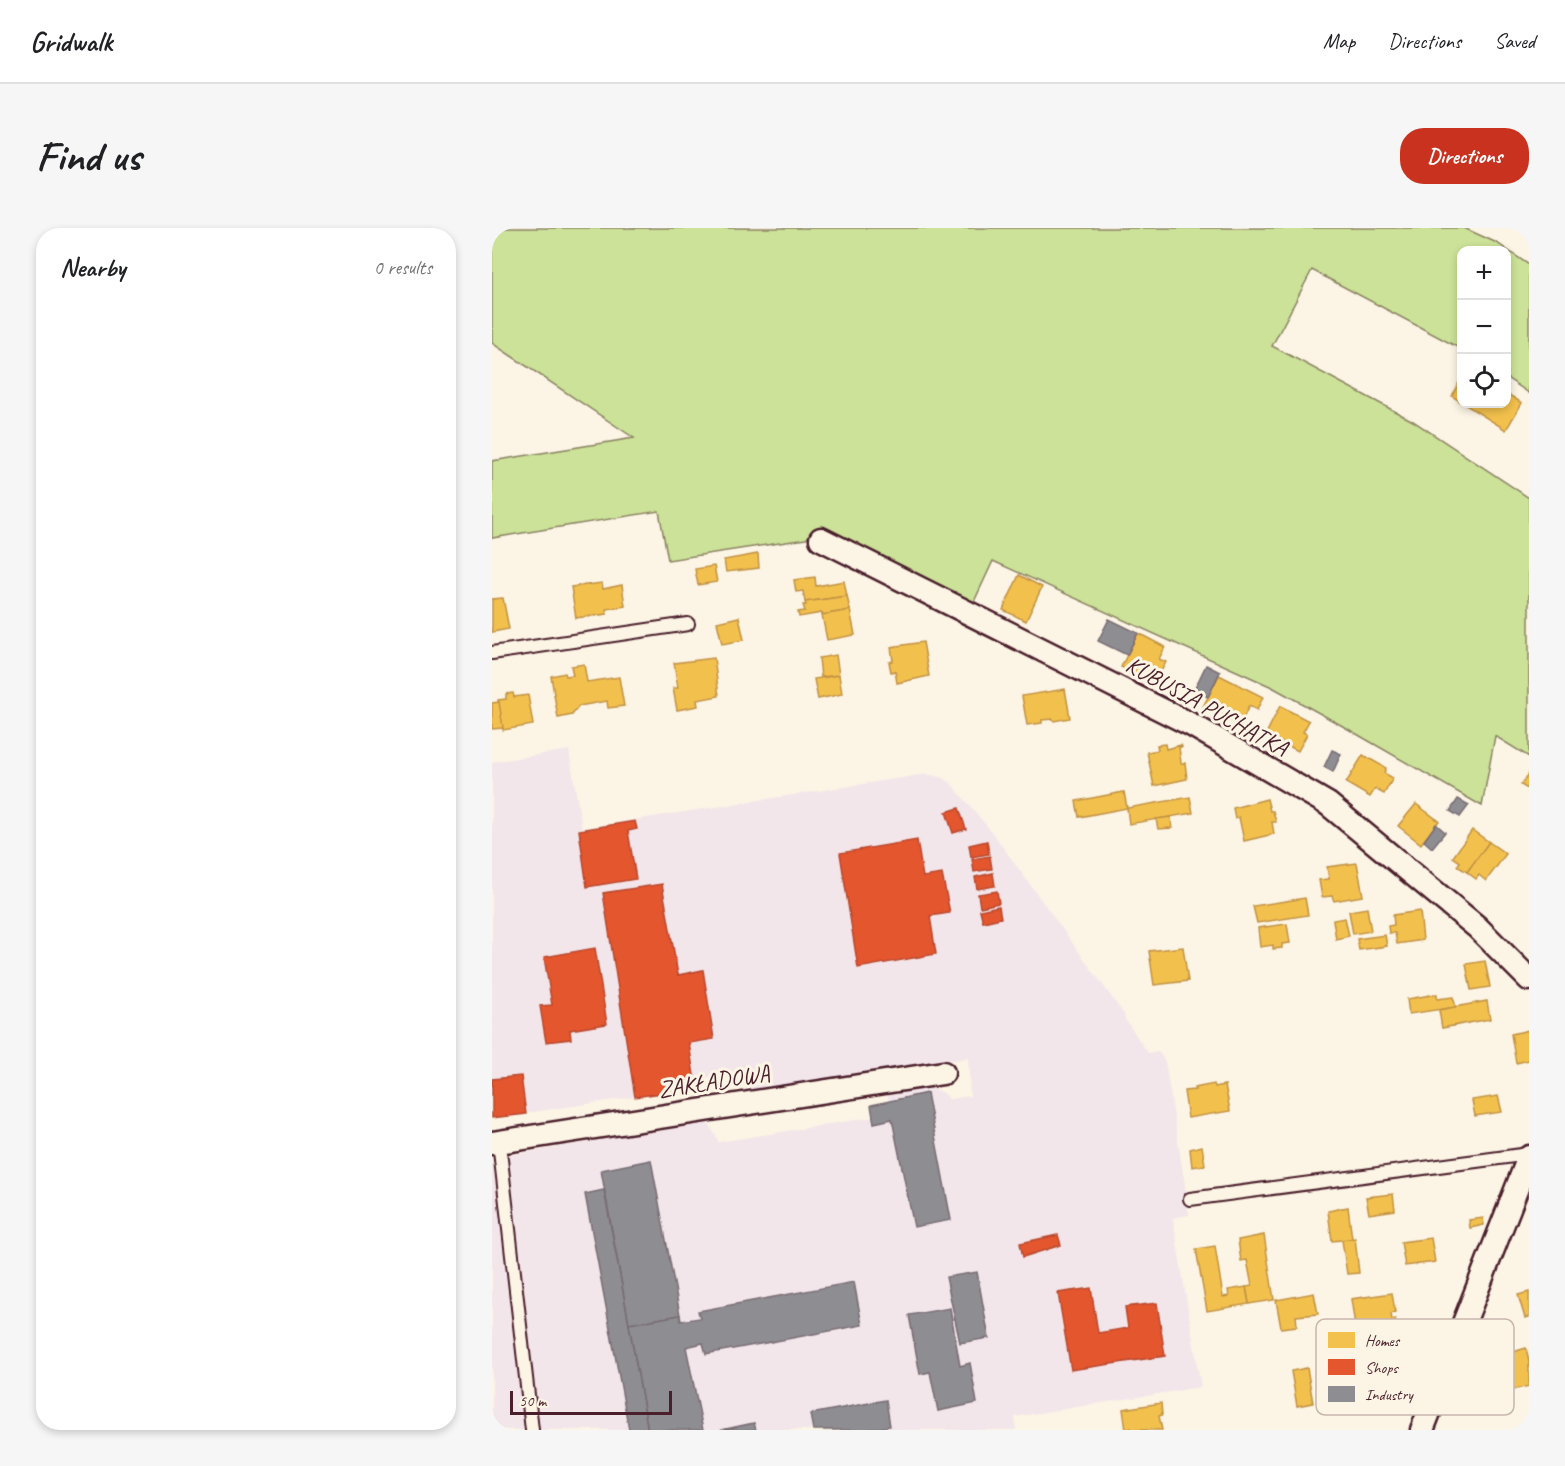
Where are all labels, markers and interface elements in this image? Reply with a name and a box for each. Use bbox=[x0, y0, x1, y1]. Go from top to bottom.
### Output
text: Gridwalk bbox=[30, 24, 112, 59]
text: Map bbox=[1323, 28, 1355, 54]
text: Directions bbox=[1388, 28, 1461, 54]
text: Saved bbox=[1494, 28, 1535, 54]
button: Directions bbox=[1400, 128, 1529, 184]
text: Find us bbox=[36, 130, 141, 183]
map controls bbox=[1457, 246, 1511, 408]
button: + bbox=[1457, 246, 1511, 300]
text: Nearby bbox=[60, 251, 125, 284]
text: 0 results bbox=[373, 255, 432, 280]
button: − bbox=[1457, 300, 1511, 354]
button: locate bbox=[1457, 354, 1511, 408]
street label: KUBUSIA PUCHATKA bbox=[1121, 649, 1294, 763]
street label: ZAKŁADOWA bbox=[656, 1057, 773, 1105]
legend bbox=[1316, 1319, 1514, 1415]
text: Homes bbox=[1365, 1331, 1401, 1351]
text: Shops bbox=[1365, 1358, 1399, 1378]
text: Industry bbox=[1365, 1385, 1414, 1405]
scale bar bbox=[510, 1388, 672, 1416]
text: 50 m bbox=[519, 1391, 546, 1411]

